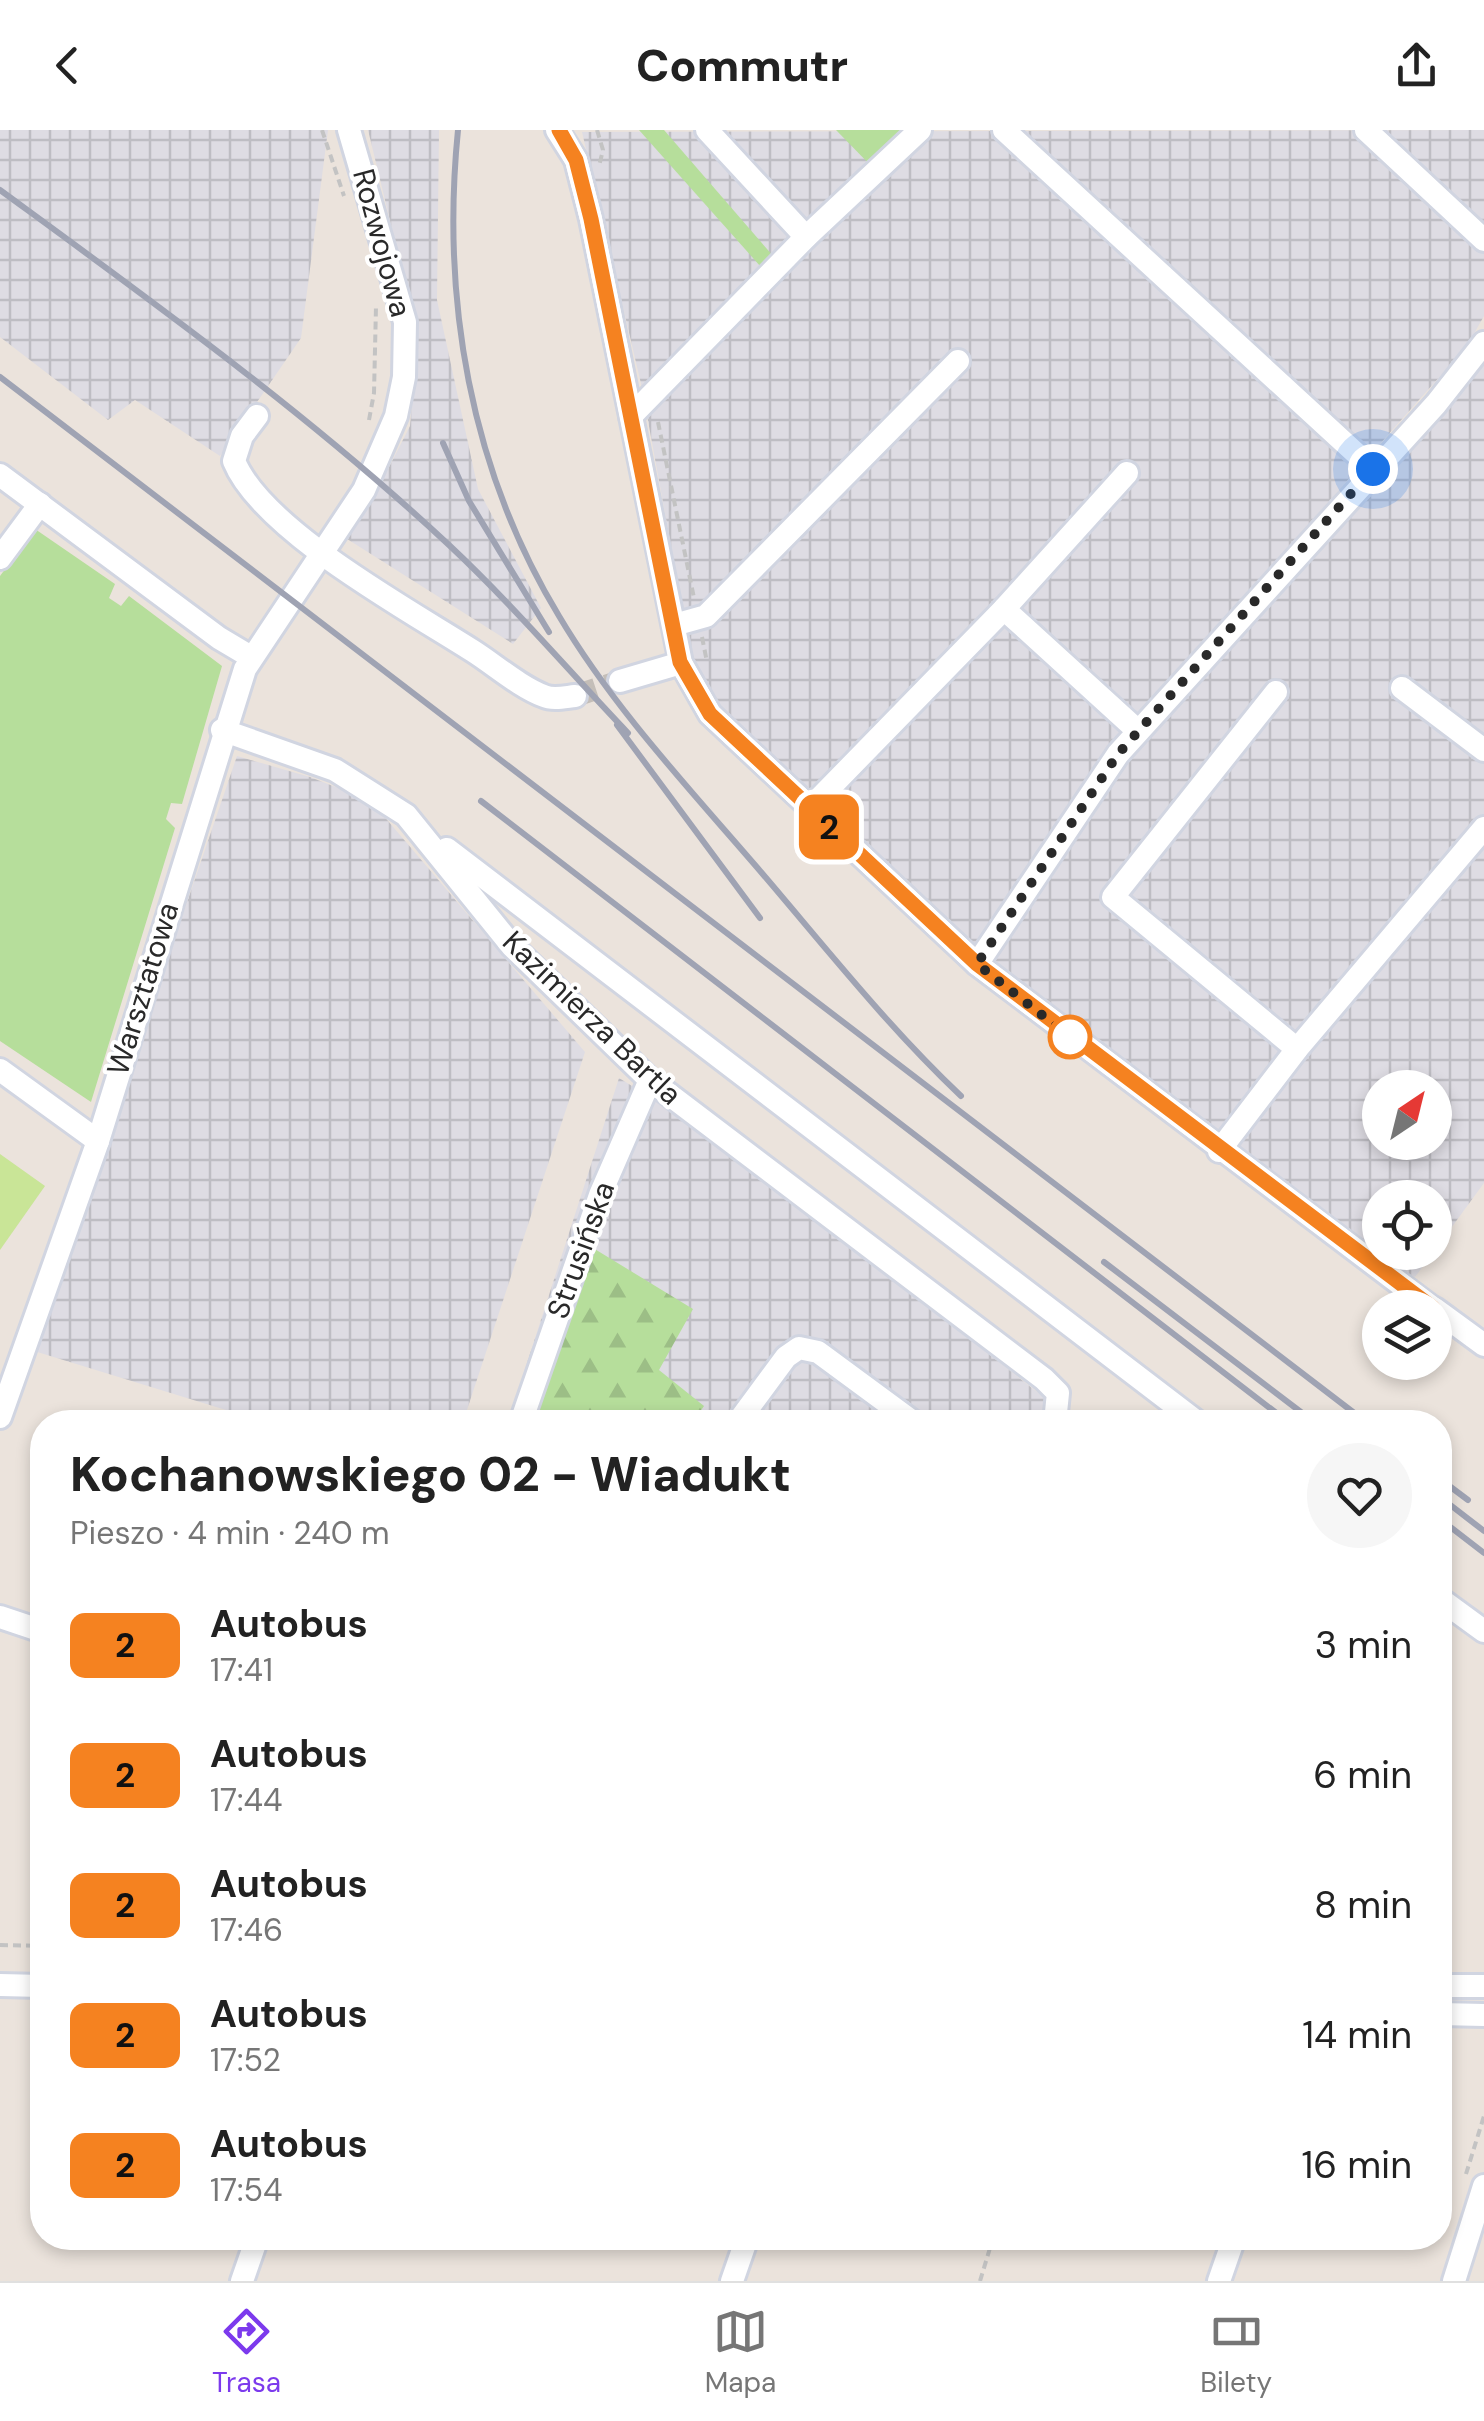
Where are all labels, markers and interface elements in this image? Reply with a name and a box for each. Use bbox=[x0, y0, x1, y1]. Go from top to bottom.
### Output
text: Commutr bbox=[636, 36, 848, 95]
icon: back bbox=[40, 38, 95, 93]
icon: share bbox=[1389, 38, 1444, 93]
street label: Rozwojowa bbox=[344, 165, 421, 321]
your location bbox=[1348, 444, 1398, 494]
line badge: 2 bbox=[796, 794, 862, 860]
text: 2 bbox=[819, 804, 839, 850]
street label: Warsztatowa bbox=[98, 898, 187, 1080]
street label: Kazimierza Bartla bbox=[494, 922, 690, 1113]
unlabelled marker bbox=[1049, 1016, 1091, 1058]
north arrow bbox=[1362, 1070, 1452, 1160]
map controls bbox=[1362, 1070, 1452, 1380]
street label: Strusińska bbox=[538, 1176, 623, 1324]
button: locate bbox=[1362, 1180, 1452, 1270]
button: layers bbox=[1362, 1290, 1452, 1380]
text: Kochanowskiego 02 - Wiadukt bbox=[70, 1443, 791, 1506]
button: heart bbox=[1307, 1443, 1412, 1548]
text: Pieszo · 4 min · 240 m bbox=[70, 1512, 390, 1554]
text: Autobus bbox=[210, 1599, 368, 1649]
text: 3 min bbox=[1315, 1620, 1412, 1670]
text: 2 bbox=[115, 1622, 135, 1668]
text: 17:41 bbox=[210, 1649, 273, 1691]
text: Autobus bbox=[210, 1729, 368, 1779]
text: 6 min bbox=[1313, 1750, 1412, 1800]
text: 2 bbox=[115, 1752, 135, 1798]
text: 17:44 bbox=[210, 1779, 282, 1821]
text: Autobus bbox=[210, 1859, 368, 1909]
text: 8 min bbox=[1314, 1880, 1412, 1930]
text: 2 bbox=[115, 1882, 135, 1928]
text: 17:46 bbox=[210, 1909, 283, 1951]
text: Autobus bbox=[210, 1989, 368, 2039]
text: 14 min bbox=[1302, 2010, 1412, 2060]
text: 2 bbox=[115, 2012, 135, 2058]
text: 17:52 bbox=[210, 2039, 281, 2081]
text: Autobus bbox=[210, 2119, 368, 2169]
text: 16 min bbox=[1301, 2140, 1412, 2190]
text: 2 bbox=[115, 2142, 135, 2188]
text: 17:54 bbox=[210, 2169, 282, 2211]
tab: Trasa bbox=[212, 2304, 281, 2401]
tab: Mapa bbox=[705, 2304, 776, 2401]
tab: Bilety bbox=[1200, 2304, 1272, 2401]

